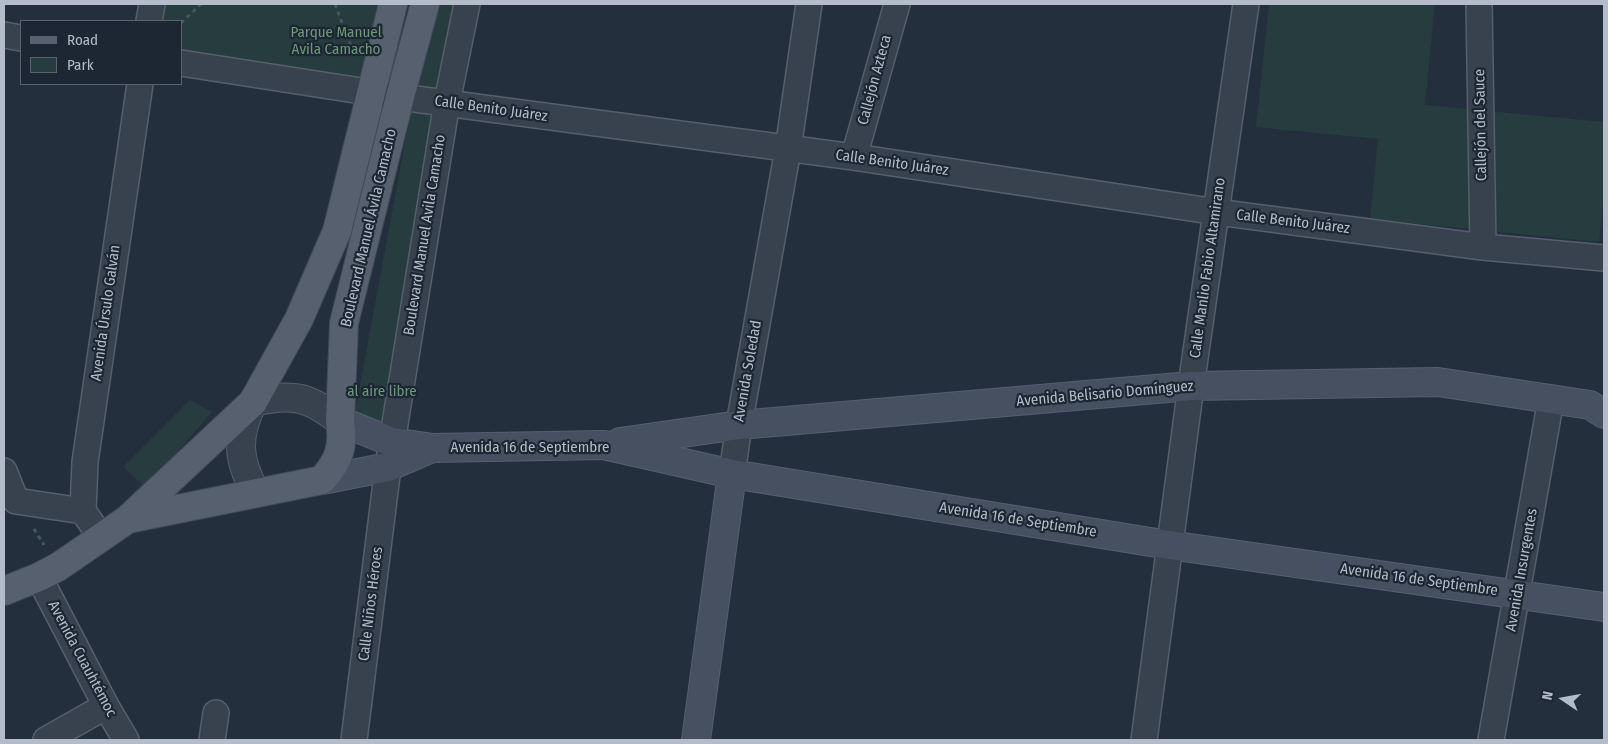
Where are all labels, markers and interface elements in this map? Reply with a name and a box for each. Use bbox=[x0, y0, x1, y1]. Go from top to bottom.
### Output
legend bbox=[20, 20, 182, 85]
park label: Parque Manuel Avila Camacho bbox=[290, 24, 382, 59]
text: Road bbox=[67, 31, 98, 49]
street label: Callejón Azteca bbox=[854, 33, 896, 127]
text: Park bbox=[67, 56, 94, 74]
street label: Callejón del Sauce bbox=[1471, 69, 1491, 181]
street label: Calle Benito Juárez bbox=[433, 92, 549, 126]
street label: Boulevard Manuel Ávila Camacho bbox=[337, 127, 401, 329]
street label: Boulevard Manuel Avila Camacho bbox=[400, 133, 450, 337]
street label: Calle Benito Juárez bbox=[834, 146, 950, 180]
street label: Calle Manlio Fabio Altamirano bbox=[1186, 177, 1230, 359]
street label: Calle Benito Juárez bbox=[1235, 206, 1351, 238]
street label: Avenida Úrsulo Galván bbox=[88, 244, 124, 382]
street label: Avenida Soledad bbox=[730, 319, 766, 423]
street label: Avenida Belisario Domínguez bbox=[1016, 377, 1194, 411]
park label: al aire libre bbox=[347, 383, 417, 401]
street label: Avenida 16 de Septiembre bbox=[451, 439, 609, 457]
street label: Avenida 16 de Septiembre bbox=[938, 499, 1098, 541]
street label: Avenida Insurgentes bbox=[1502, 507, 1542, 633]
street label: Calle Niños Héroes bbox=[355, 546, 387, 662]
street label: Avenida 16 de Septiembre bbox=[1339, 560, 1499, 600]
street label: Avenida Cuauhtémoc bbox=[44, 598, 120, 720]
north arrow bbox=[1538, 674, 1588, 724]
text: N bbox=[1539, 690, 1557, 702]

